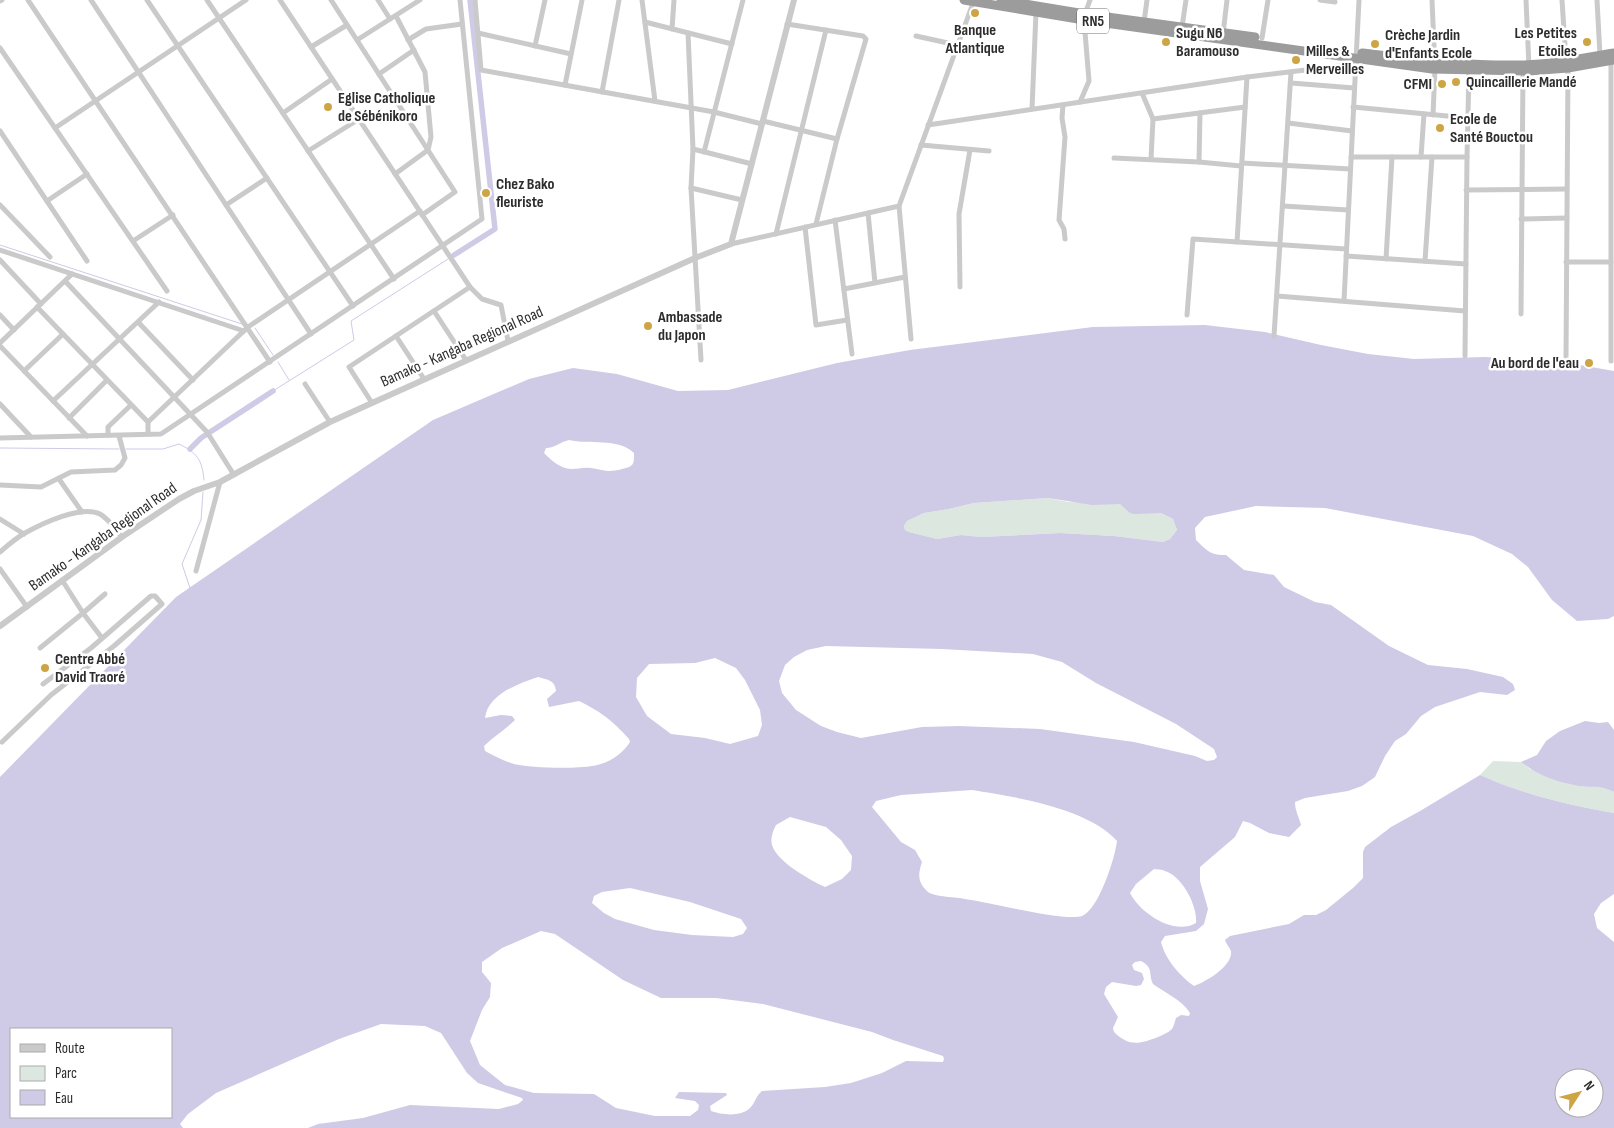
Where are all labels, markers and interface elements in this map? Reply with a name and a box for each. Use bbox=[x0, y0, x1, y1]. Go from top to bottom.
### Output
marker: Banque Atlantique bbox=[969, 7, 981, 19]
road number: RN5 bbox=[1077, 8, 1109, 34]
place label: Banque Atlantique bbox=[944, 21, 1005, 58]
place label: Sugu N6 Baramouso bbox=[1176, 24, 1239, 61]
place label: Les Petites Etoiles bbox=[1515, 24, 1577, 61]
place label: Crèche Jardin d'Enfants Ecole bbox=[1385, 26, 1472, 63]
marker: Sugu N6 Baramouso bbox=[1160, 36, 1172, 48]
marker: Les Petites Etoiles bbox=[1581, 36, 1593, 48]
marker: Crèche Jardin d'Enfants Ecole bbox=[1369, 38, 1381, 50]
place label: Milles & Merveilles bbox=[1306, 42, 1364, 79]
marker: Milles & Merveilles bbox=[1290, 54, 1302, 66]
place label: Quincaillerie Mandé bbox=[1466, 73, 1577, 92]
place label: CFMI bbox=[1403, 75, 1432, 94]
marker: Quincaillerie Mandé bbox=[1450, 76, 1462, 88]
marker: CFMI bbox=[1436, 78, 1448, 90]
place label: Eglise Catholique de Sébénikoro bbox=[338, 89, 435, 126]
marker: Eglise Catholique de Sébénikoro bbox=[322, 101, 334, 113]
place label: Ecole de Santé Bouctou bbox=[1450, 110, 1533, 147]
marker: Ecole de Santé Bouctou bbox=[1434, 122, 1446, 134]
place label: Chez Bako fleuriste bbox=[496, 175, 554, 212]
marker: Chez Bako fleuriste bbox=[480, 187, 492, 199]
street label: Bamako - Kangaba Regional Road bbox=[378, 303, 546, 391]
place label: Ambassade du Japon bbox=[657, 308, 723, 345]
marker: Ambassade du Japon bbox=[642, 320, 654, 332]
place label: Au bord de l'eau bbox=[1490, 354, 1579, 373]
marker: Au bord de l'eau bbox=[1583, 357, 1595, 369]
street label: Bamako - Kangaba Regional Road bbox=[26, 479, 180, 595]
place label: Centre Abbé David Traoré bbox=[55, 650, 125, 687]
marker: Centre Abbé David Traoré bbox=[39, 662, 51, 674]
legend bbox=[10, 1028, 172, 1118]
text: Route bbox=[55, 1039, 85, 1058]
text: Parc bbox=[55, 1064, 77, 1083]
north arrow bbox=[1554, 1068, 1604, 1118]
text: N bbox=[1580, 1078, 1598, 1094]
text: Eau bbox=[55, 1089, 73, 1108]

